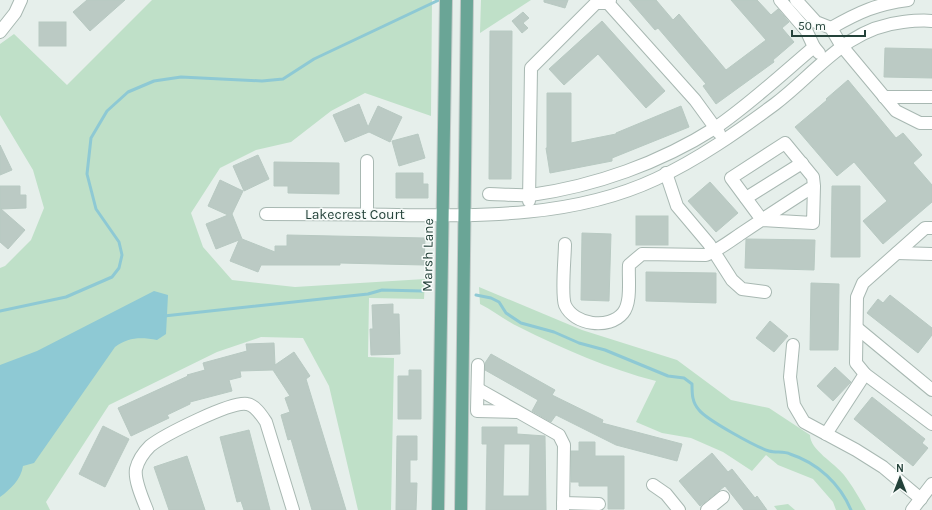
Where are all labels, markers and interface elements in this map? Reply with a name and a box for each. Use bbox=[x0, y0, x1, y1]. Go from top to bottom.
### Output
scale bar bbox=[792, 12, 865, 38]
text: 50 m bbox=[798, 19, 826, 33]
street label: Lakecrest Court bbox=[305, 206, 405, 223]
street label: Marsh Lane bbox=[419, 218, 437, 292]
north arrow bbox=[880, 458, 920, 498]
text: N bbox=[896, 462, 904, 475]

